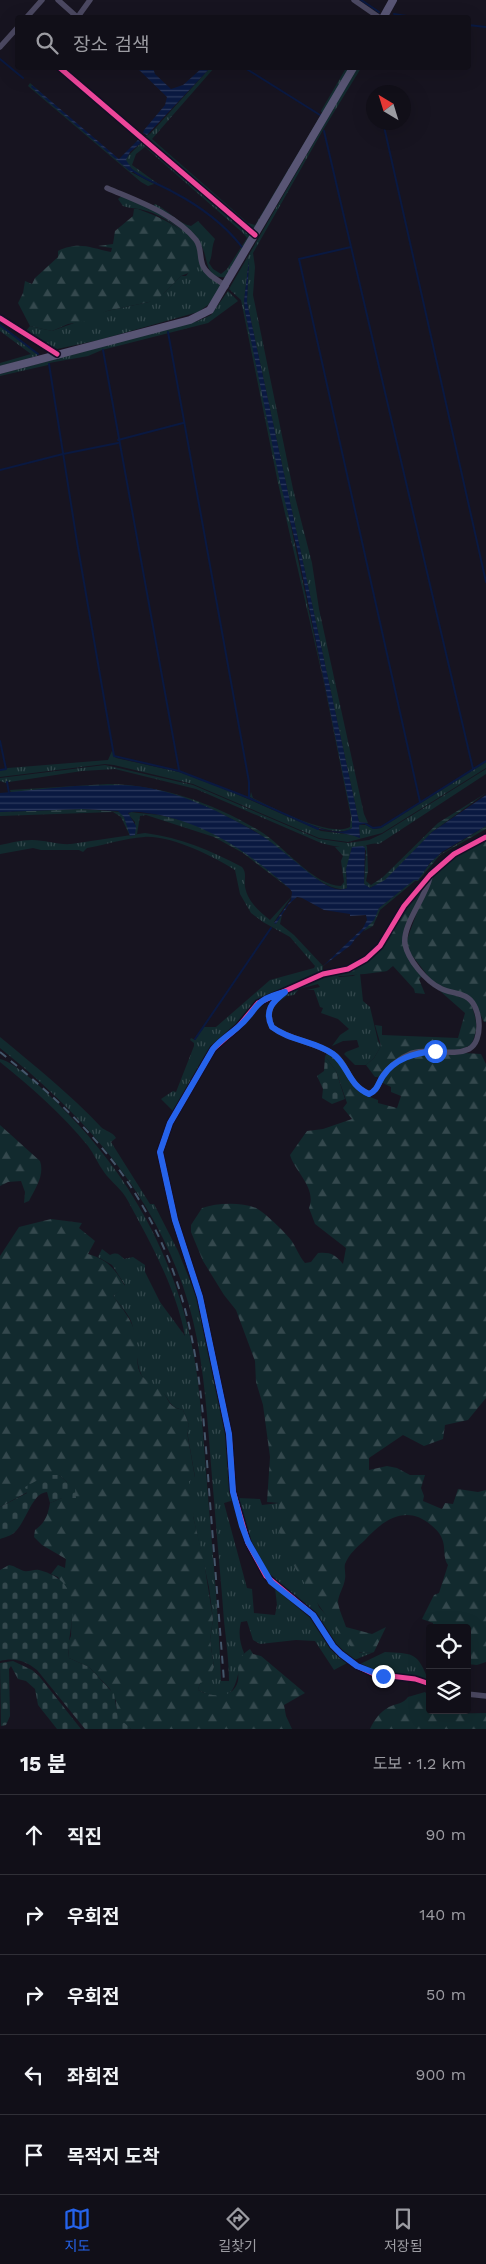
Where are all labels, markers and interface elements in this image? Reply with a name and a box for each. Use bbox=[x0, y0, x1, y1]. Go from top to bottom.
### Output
search box bbox=[15, 15, 471, 70]
icon: search bbox=[33, 29, 61, 57]
text: 장소 검색 bbox=[73, 33, 149, 56]
north arrow bbox=[366, 85, 411, 130]
route start bbox=[424, 1040, 447, 1063]
map controls bbox=[426, 1624, 471, 1714]
button: locate bbox=[426, 1624, 471, 1669]
route end bbox=[372, 1665, 395, 1688]
button: layers bbox=[426, 1669, 471, 1714]
text: 15 분 bbox=[20, 1751, 67, 1776]
text: 도보 · 1.2 km bbox=[373, 1754, 466, 1773]
icon: ahead bbox=[20, 1821, 48, 1849]
text: 직진 bbox=[67, 1825, 102, 1848]
text: 90 m bbox=[425, 1825, 466, 1844]
icon: right bbox=[20, 1901, 48, 1929]
text: 우회전 bbox=[67, 1905, 119, 1928]
text: 140 m bbox=[419, 1905, 466, 1924]
icon: right bbox=[20, 1981, 48, 2009]
text: 우회전 bbox=[67, 1985, 119, 2008]
text: 50 m bbox=[426, 1985, 466, 2004]
icon: left bbox=[20, 2061, 48, 2089]
text: 좌회전 bbox=[67, 2065, 119, 2088]
text: 900 m bbox=[416, 2065, 466, 2084]
icon: arrive bbox=[20, 2141, 48, 2169]
text: 목적지 도착 bbox=[67, 2145, 160, 2168]
tab: 지도 bbox=[63, 2205, 91, 2255]
tab: 길찾기 bbox=[218, 2205, 257, 2255]
tab: 저장됨 bbox=[384, 2205, 423, 2255]

